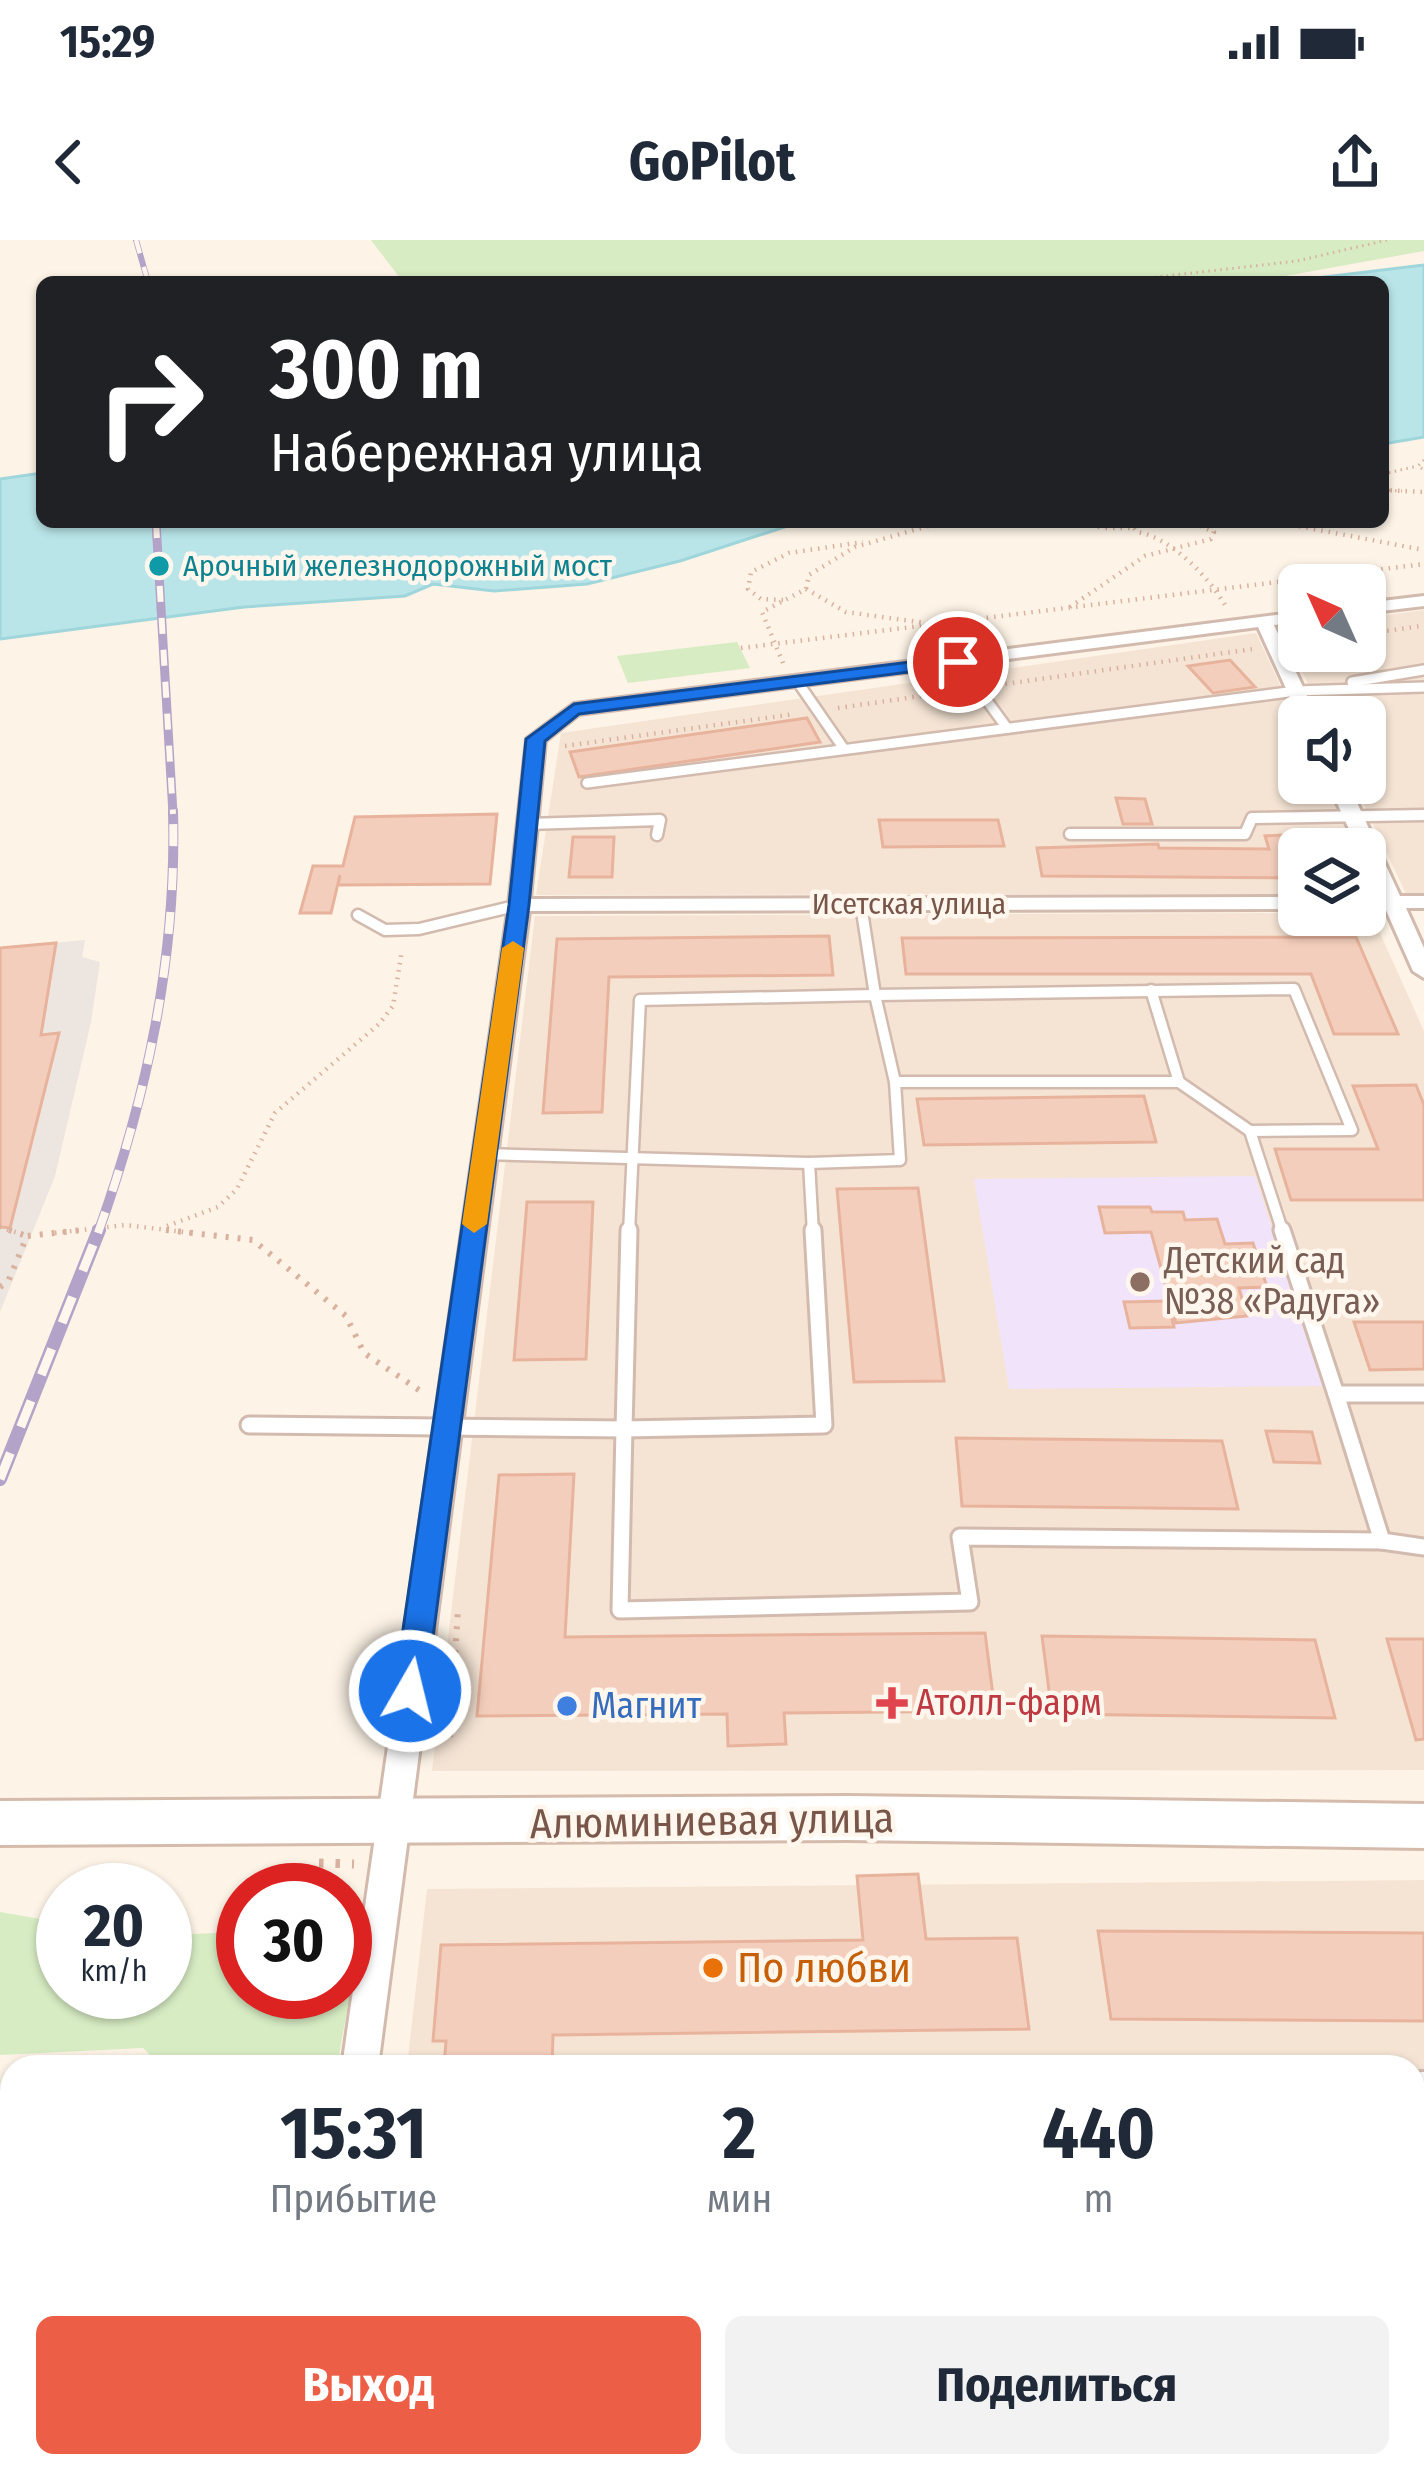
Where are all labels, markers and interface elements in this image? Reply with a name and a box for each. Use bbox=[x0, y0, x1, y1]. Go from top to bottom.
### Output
text: 15:29 bbox=[60, 15, 155, 69]
icon: back bbox=[36, 129, 102, 195]
icon: share bbox=[1322, 129, 1388, 195]
text: GoPilot bbox=[629, 130, 795, 194]
text: 300 m bbox=[270, 319, 483, 420]
icon: right bbox=[72, 324, 228, 480]
text: Набережная улица bbox=[270, 421, 703, 485]
place label: Арочный железнодорожный мост bbox=[183, 548, 613, 584]
marker: Арочный железнодорожный мост bbox=[146, 553, 172, 579]
north arrow bbox=[1278, 564, 1386, 672]
map controls bbox=[1278, 564, 1386, 936]
pin bbox=[907, 611, 1009, 713]
icon: arrive bbox=[925, 629, 991, 695]
button: sound bbox=[1278, 696, 1386, 804]
button: layers bbox=[1278, 828, 1386, 936]
street label: Исетская улица bbox=[812, 886, 1006, 922]
place label: Детский сад №38 «Радуга» bbox=[1163, 1239, 1381, 1324]
marker: Детский сад №38 «Радуга» bbox=[1127, 1269, 1153, 1295]
position arrow bbox=[347, 1628, 473, 1754]
place label: Атолл-фарм bbox=[916, 1681, 1102, 1725]
place label: Магнит bbox=[591, 1684, 702, 1728]
marker: Атолл-фарм bbox=[879, 1690, 905, 1716]
marker: Магнит bbox=[554, 1693, 580, 1719]
street label: Алюминиевая улица bbox=[529, 1793, 895, 1849]
speed limit sign: 30 bbox=[216, 1863, 372, 2019]
text: 20 bbox=[84, 1890, 144, 1962]
place label: По любви bbox=[737, 1943, 911, 1993]
text: km/h bbox=[81, 1953, 147, 1989]
marker: По любви bbox=[700, 1955, 726, 1981]
text: 15:31 bbox=[280, 2091, 427, 2177]
text: 2 bbox=[723, 2091, 756, 2177]
text: 440 bbox=[1042, 2091, 1155, 2177]
text: Прибытие bbox=[270, 2176, 437, 2222]
text: мин bbox=[707, 2176, 772, 2222]
text: m bbox=[1084, 2176, 1114, 2222]
button: Выход bbox=[36, 2316, 701, 2454]
button: Поделиться bbox=[725, 2316, 1389, 2454]

